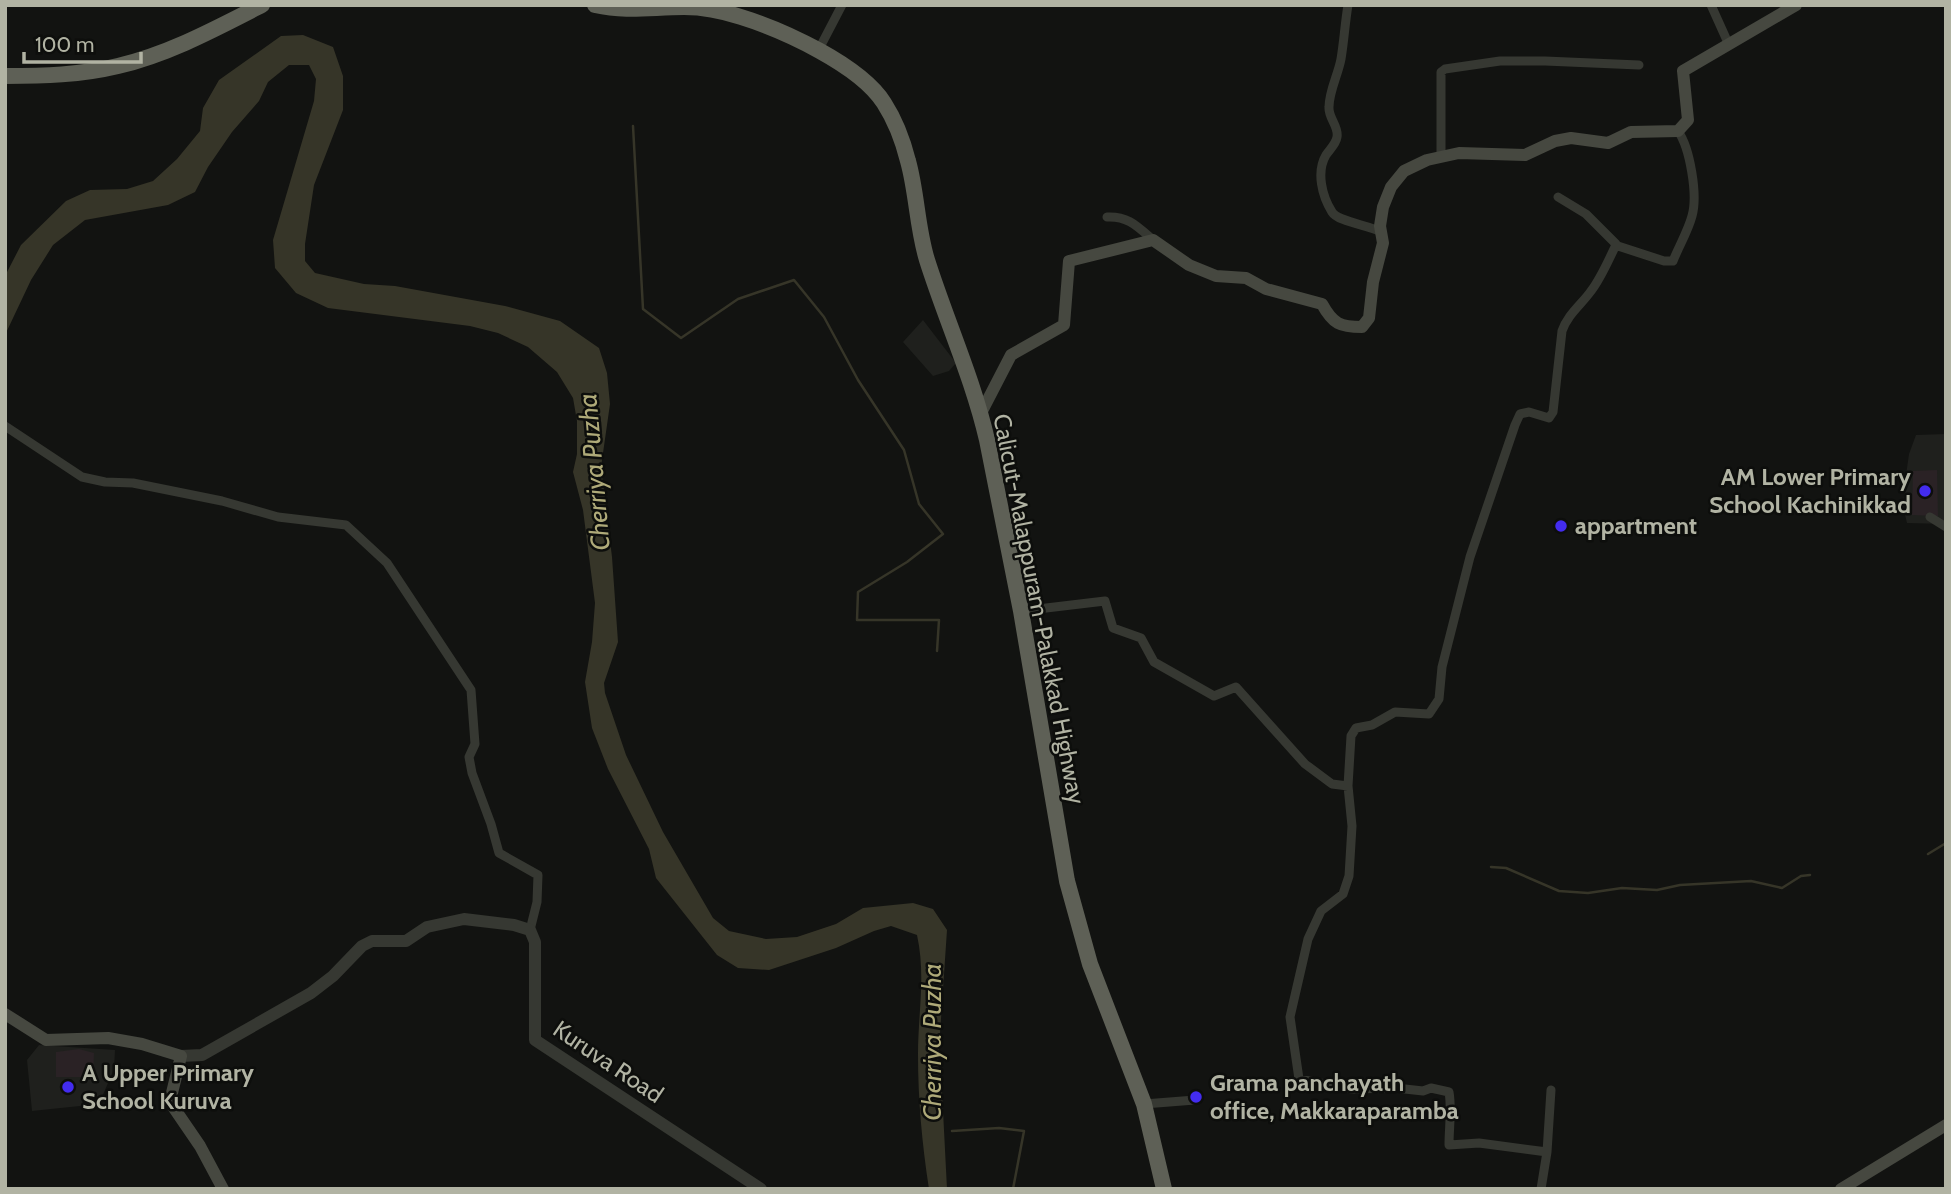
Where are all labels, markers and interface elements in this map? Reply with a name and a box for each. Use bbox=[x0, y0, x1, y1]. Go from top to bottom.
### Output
scale bar bbox=[24, 21, 142, 65]
text: 100 m bbox=[35, 32, 94, 57]
water label: Cherriya Puzha bbox=[571, 392, 617, 552]
street label: Calicut-Malappuram-Palakkad Highway bbox=[987, 411, 1092, 807]
place label: AM Lower Primary School Kachinikkad bbox=[1709, 462, 1911, 519]
marker: AM Lower Primary School Kachinikkad bbox=[1917, 483, 1933, 499]
place label: appartment bbox=[1575, 511, 1697, 540]
marker: appartment bbox=[1553, 518, 1569, 534]
water label: Cherriya Puzha bbox=[916, 963, 948, 1121]
street label: Kuruva Road bbox=[548, 1014, 669, 1109]
place label: A Upper Primary School Kuruva bbox=[82, 1058, 254, 1115]
place label: Grama panchayath office, Makkaraparamba bbox=[1210, 1068, 1459, 1125]
marker: A Upper Primary School Kuruva bbox=[60, 1079, 76, 1095]
marker: Grama panchayath office, Makkaraparamba bbox=[1188, 1089, 1204, 1105]

